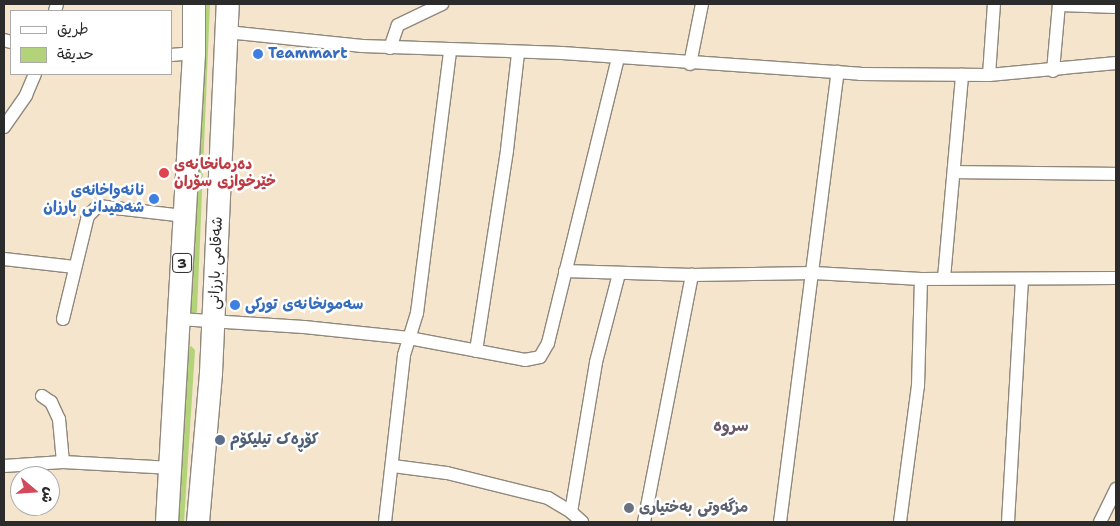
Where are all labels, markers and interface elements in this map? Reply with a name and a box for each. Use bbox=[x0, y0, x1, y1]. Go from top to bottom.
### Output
legend bbox=[10, 10, 172, 75]
text: طريق bbox=[57, 19, 89, 39]
text: حديقة bbox=[57, 44, 94, 64]
place label: Teammart bbox=[268, 45, 348, 63]
marker: Teammart bbox=[252, 48, 264, 60]
place label: دەرمانخانەی خێرخوازی سۆران bbox=[174, 155, 276, 190]
marker: دەرمانخانەی خێرخوازی سۆران bbox=[158, 167, 170, 179]
place label: نانەواخانەی شەهیدانی بارزان bbox=[43, 181, 144, 216]
marker: نانەواخانەی شەهیدانی بارزان bbox=[148, 193, 160, 205]
street label: شەقامی بارزانی bbox=[205, 216, 227, 310]
road number: 3 bbox=[172, 252, 192, 274]
place label: سەمونخانەی تورکی bbox=[245, 296, 363, 314]
marker: سەمونخانەی تورکی bbox=[229, 299, 241, 311]
district label: سروە bbox=[713, 416, 749, 436]
place label: کۆڕەک تیلیکۆم bbox=[230, 431, 319, 449]
marker: کۆڕەک تیلیکۆم bbox=[214, 434, 226, 446]
north arrow bbox=[10, 466, 60, 516]
text: ش bbox=[37, 485, 59, 505]
place label: مزگەوتی بەختیاری bbox=[639, 499, 748, 517]
marker: مزگەوتی بەختیاری bbox=[623, 502, 635, 514]

